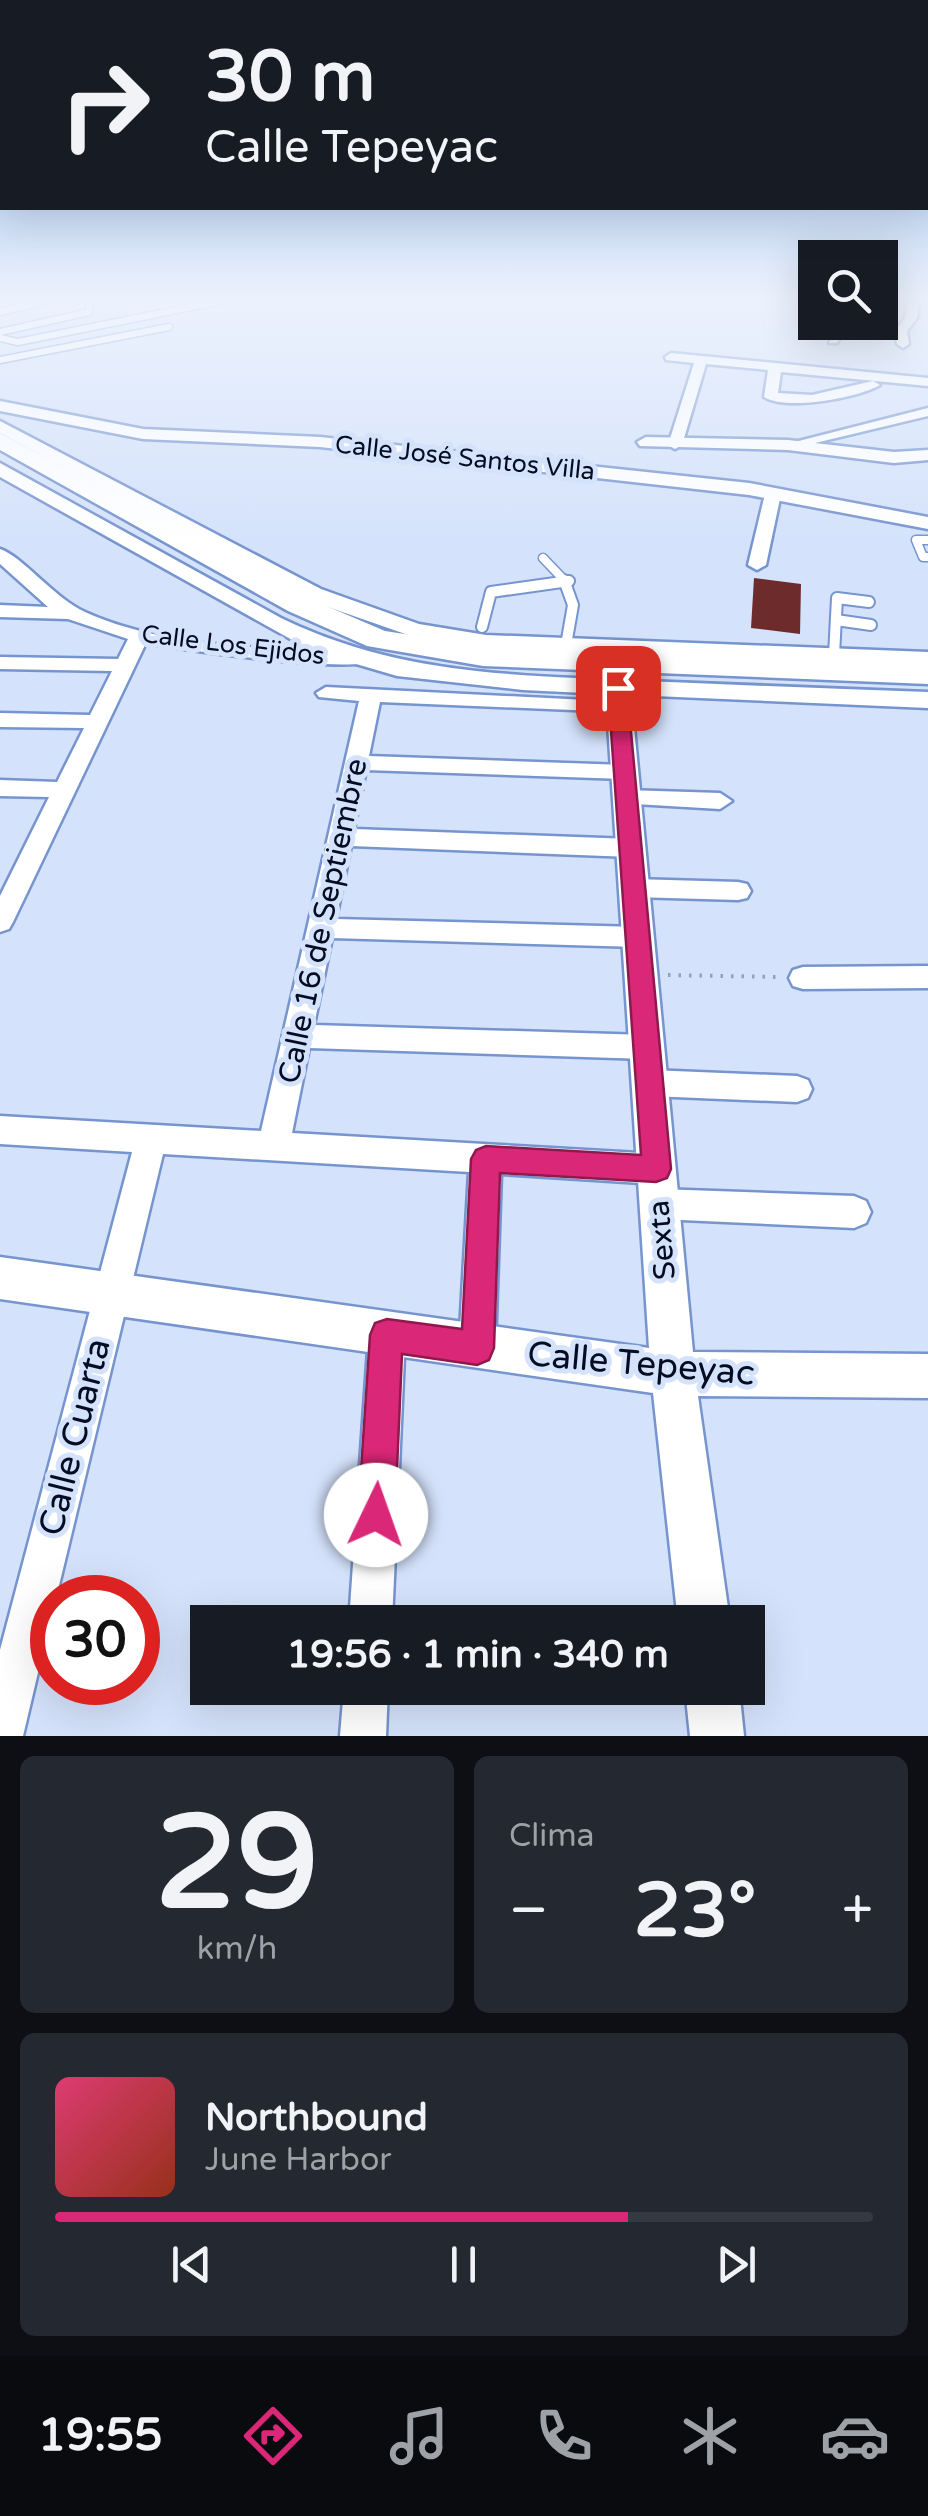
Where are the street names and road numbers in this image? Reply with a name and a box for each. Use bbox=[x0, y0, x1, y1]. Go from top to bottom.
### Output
street label: Calle José Santos Villa bbox=[333, 429, 597, 487]
street label: Calle Los Ejidos bbox=[140, 619, 326, 671]
street label: Calle 16 de Septiembre bbox=[270, 755, 376, 1087]
street label: Sexta bbox=[640, 1199, 684, 1281]
street label: Calle Tepeyac bbox=[526, 1333, 756, 1395]
street label: Calle Cuarta bbox=[30, 1334, 120, 1540]

